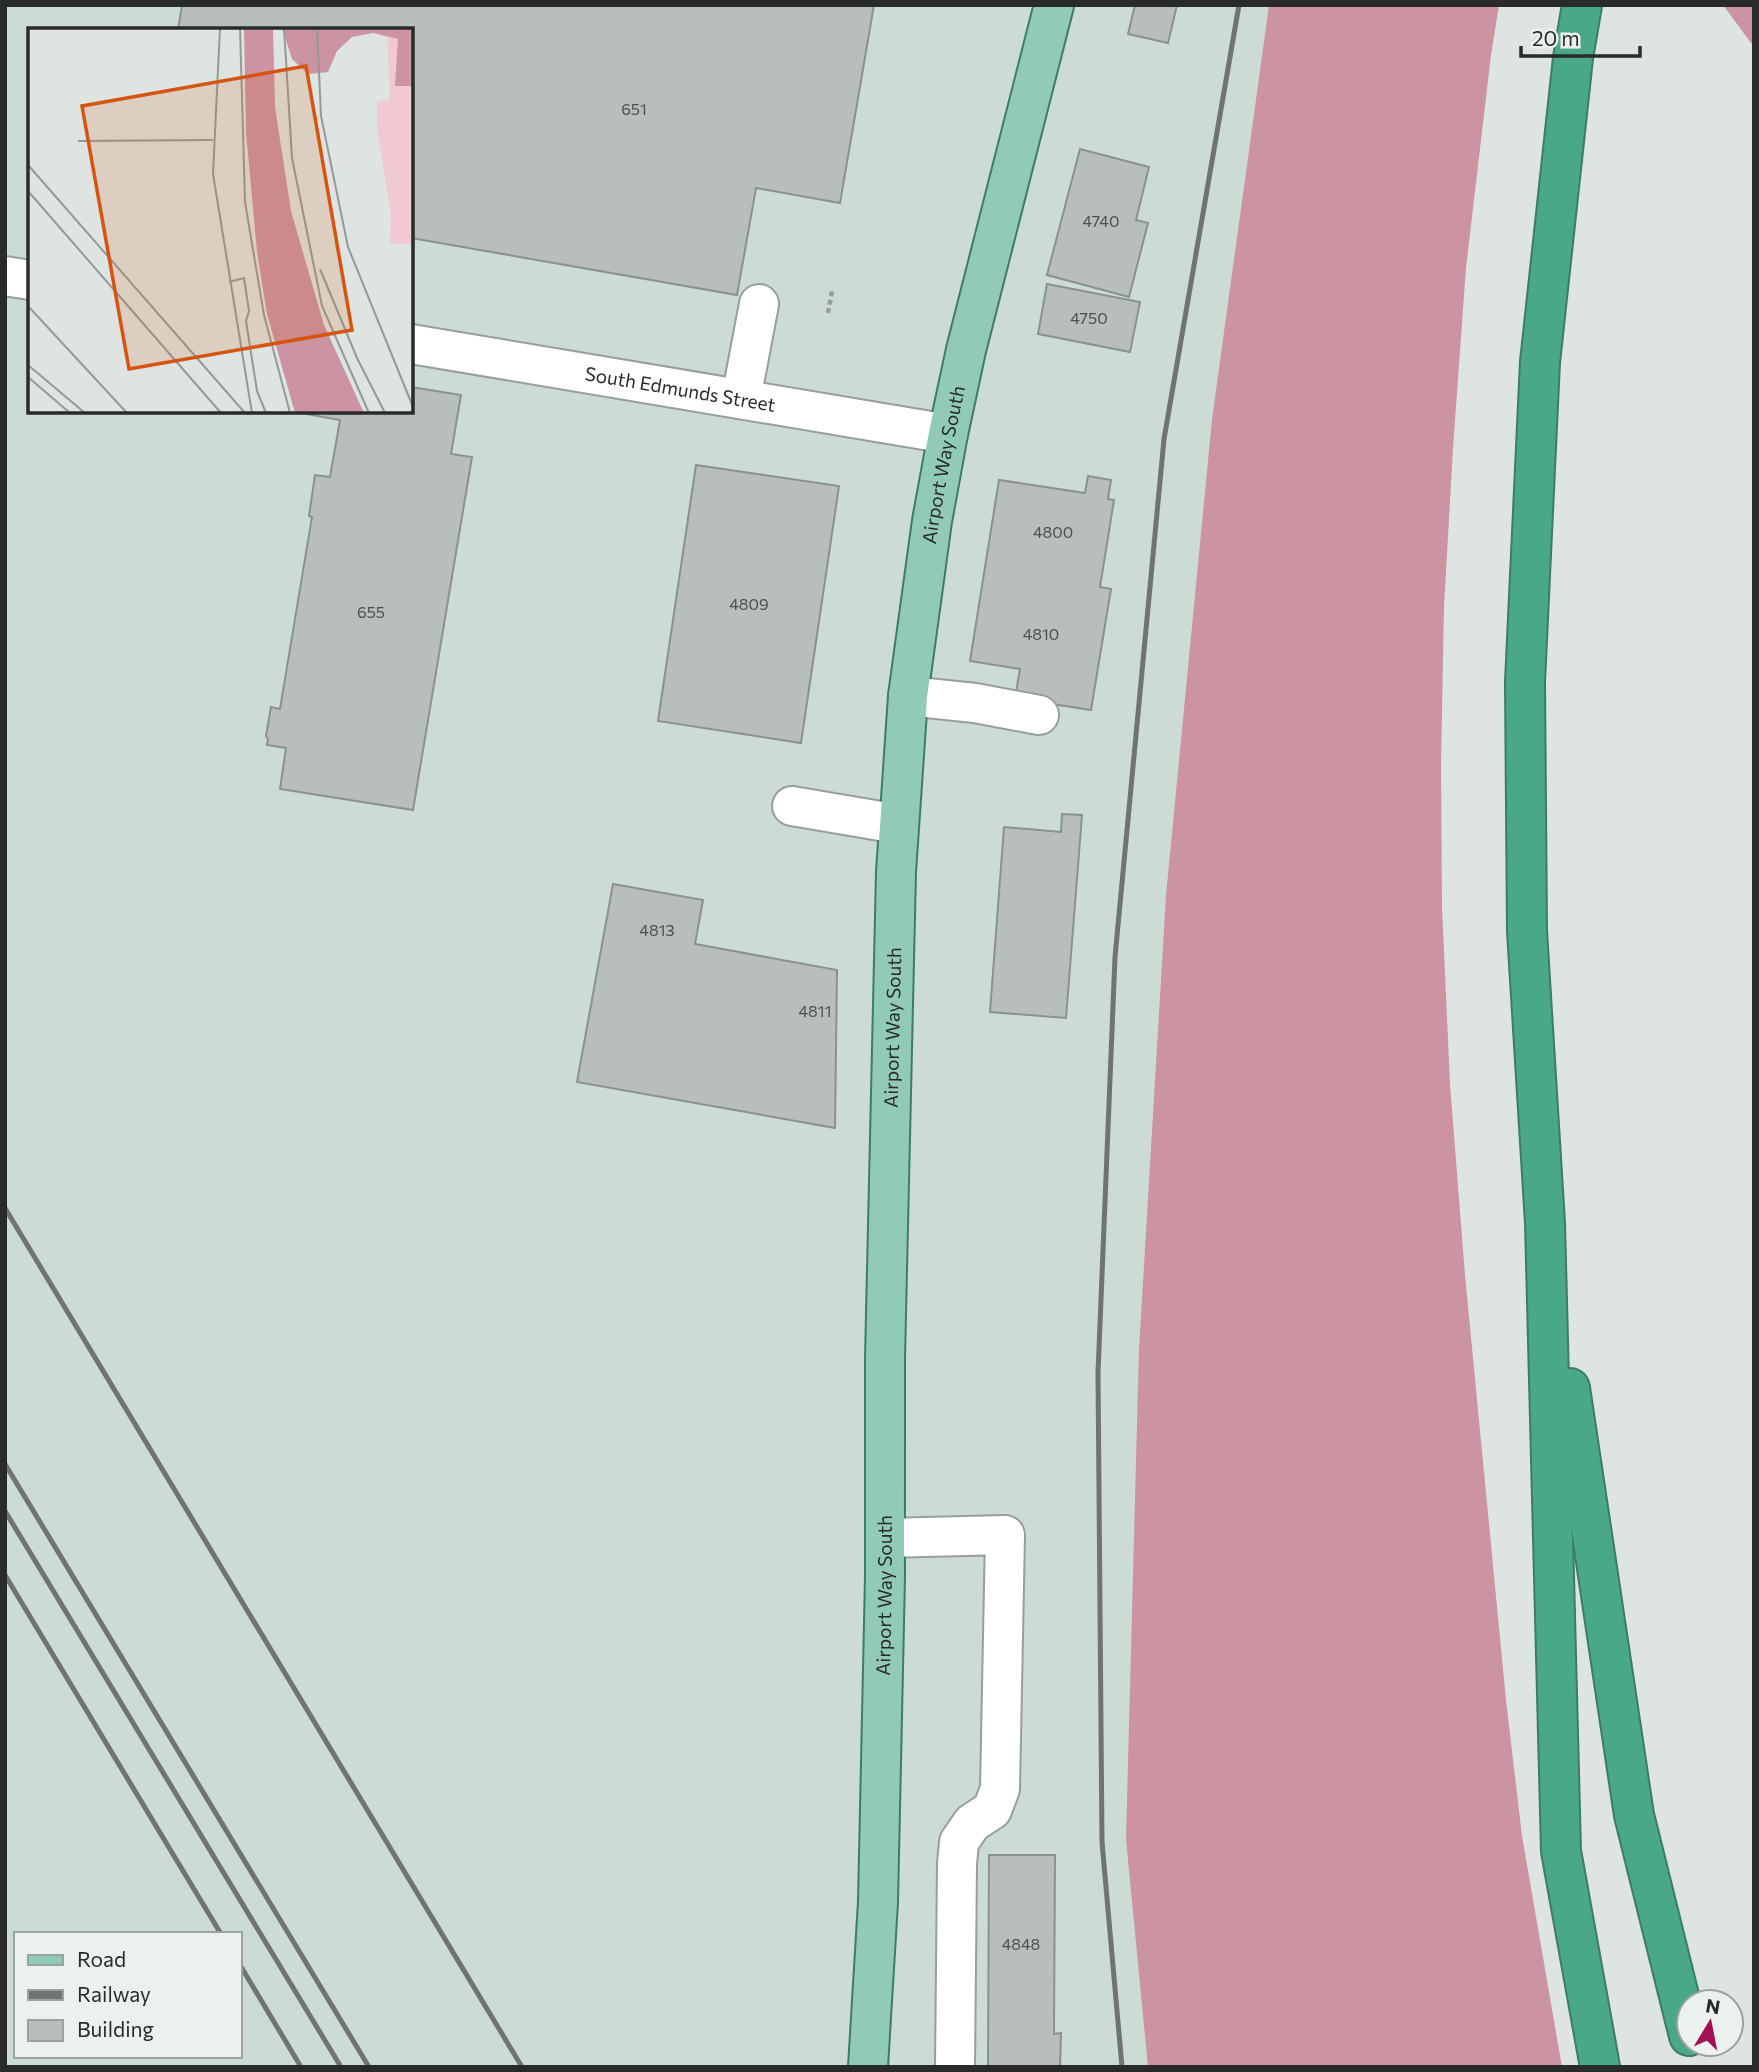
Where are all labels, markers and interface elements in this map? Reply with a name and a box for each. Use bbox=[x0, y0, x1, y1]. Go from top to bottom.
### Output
scale bar bbox=[1521, 14, 1640, 58]
text: 20 m bbox=[1532, 25, 1580, 50]
inset map bbox=[28, 28, 413, 413]
house number: 651 bbox=[621, 99, 647, 118]
house number: 4740 bbox=[1083, 211, 1119, 230]
house number: 4750 bbox=[1070, 308, 1108, 327]
street label: South Edmunds Street bbox=[583, 361, 778, 416]
street label: Airport Way South bbox=[917, 383, 969, 545]
house number: 4800 bbox=[1033, 522, 1073, 541]
house number: 4809 bbox=[729, 594, 769, 613]
house number: 655 bbox=[357, 602, 385, 621]
house number: 4810 bbox=[1023, 624, 1059, 643]
house number: 4813 bbox=[639, 920, 675, 939]
street label: Airport Way South bbox=[879, 947, 905, 1108]
house number: 4811 bbox=[799, 1001, 832, 1020]
street label: Airport Way South bbox=[871, 1515, 896, 1676]
legend bbox=[14, 1932, 242, 2058]
house number: 4848 bbox=[1002, 1934, 1040, 1953]
text: Road bbox=[77, 1946, 126, 1971]
text: Railway bbox=[77, 1981, 151, 2006]
north arrow bbox=[1675, 1988, 1745, 2058]
text: N bbox=[1704, 1993, 1722, 2018]
text: Building bbox=[77, 2016, 154, 2041]

